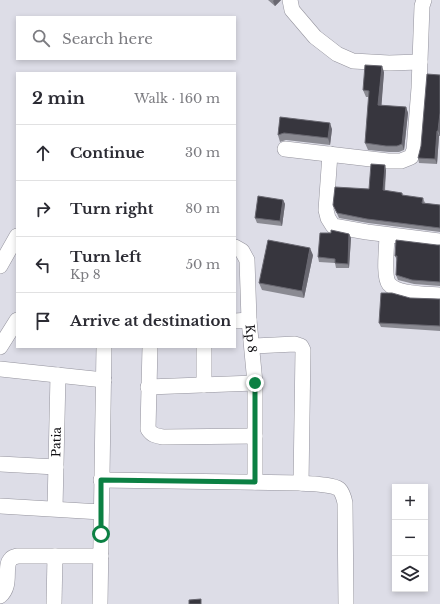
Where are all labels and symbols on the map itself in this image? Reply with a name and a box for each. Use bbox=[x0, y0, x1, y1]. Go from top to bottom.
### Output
street label: Kp 8 bbox=[242, 324, 260, 353]
route end bbox=[246, 374, 264, 392]
street label: Patia bbox=[48, 426, 64, 457]
route start bbox=[92, 525, 110, 543]

